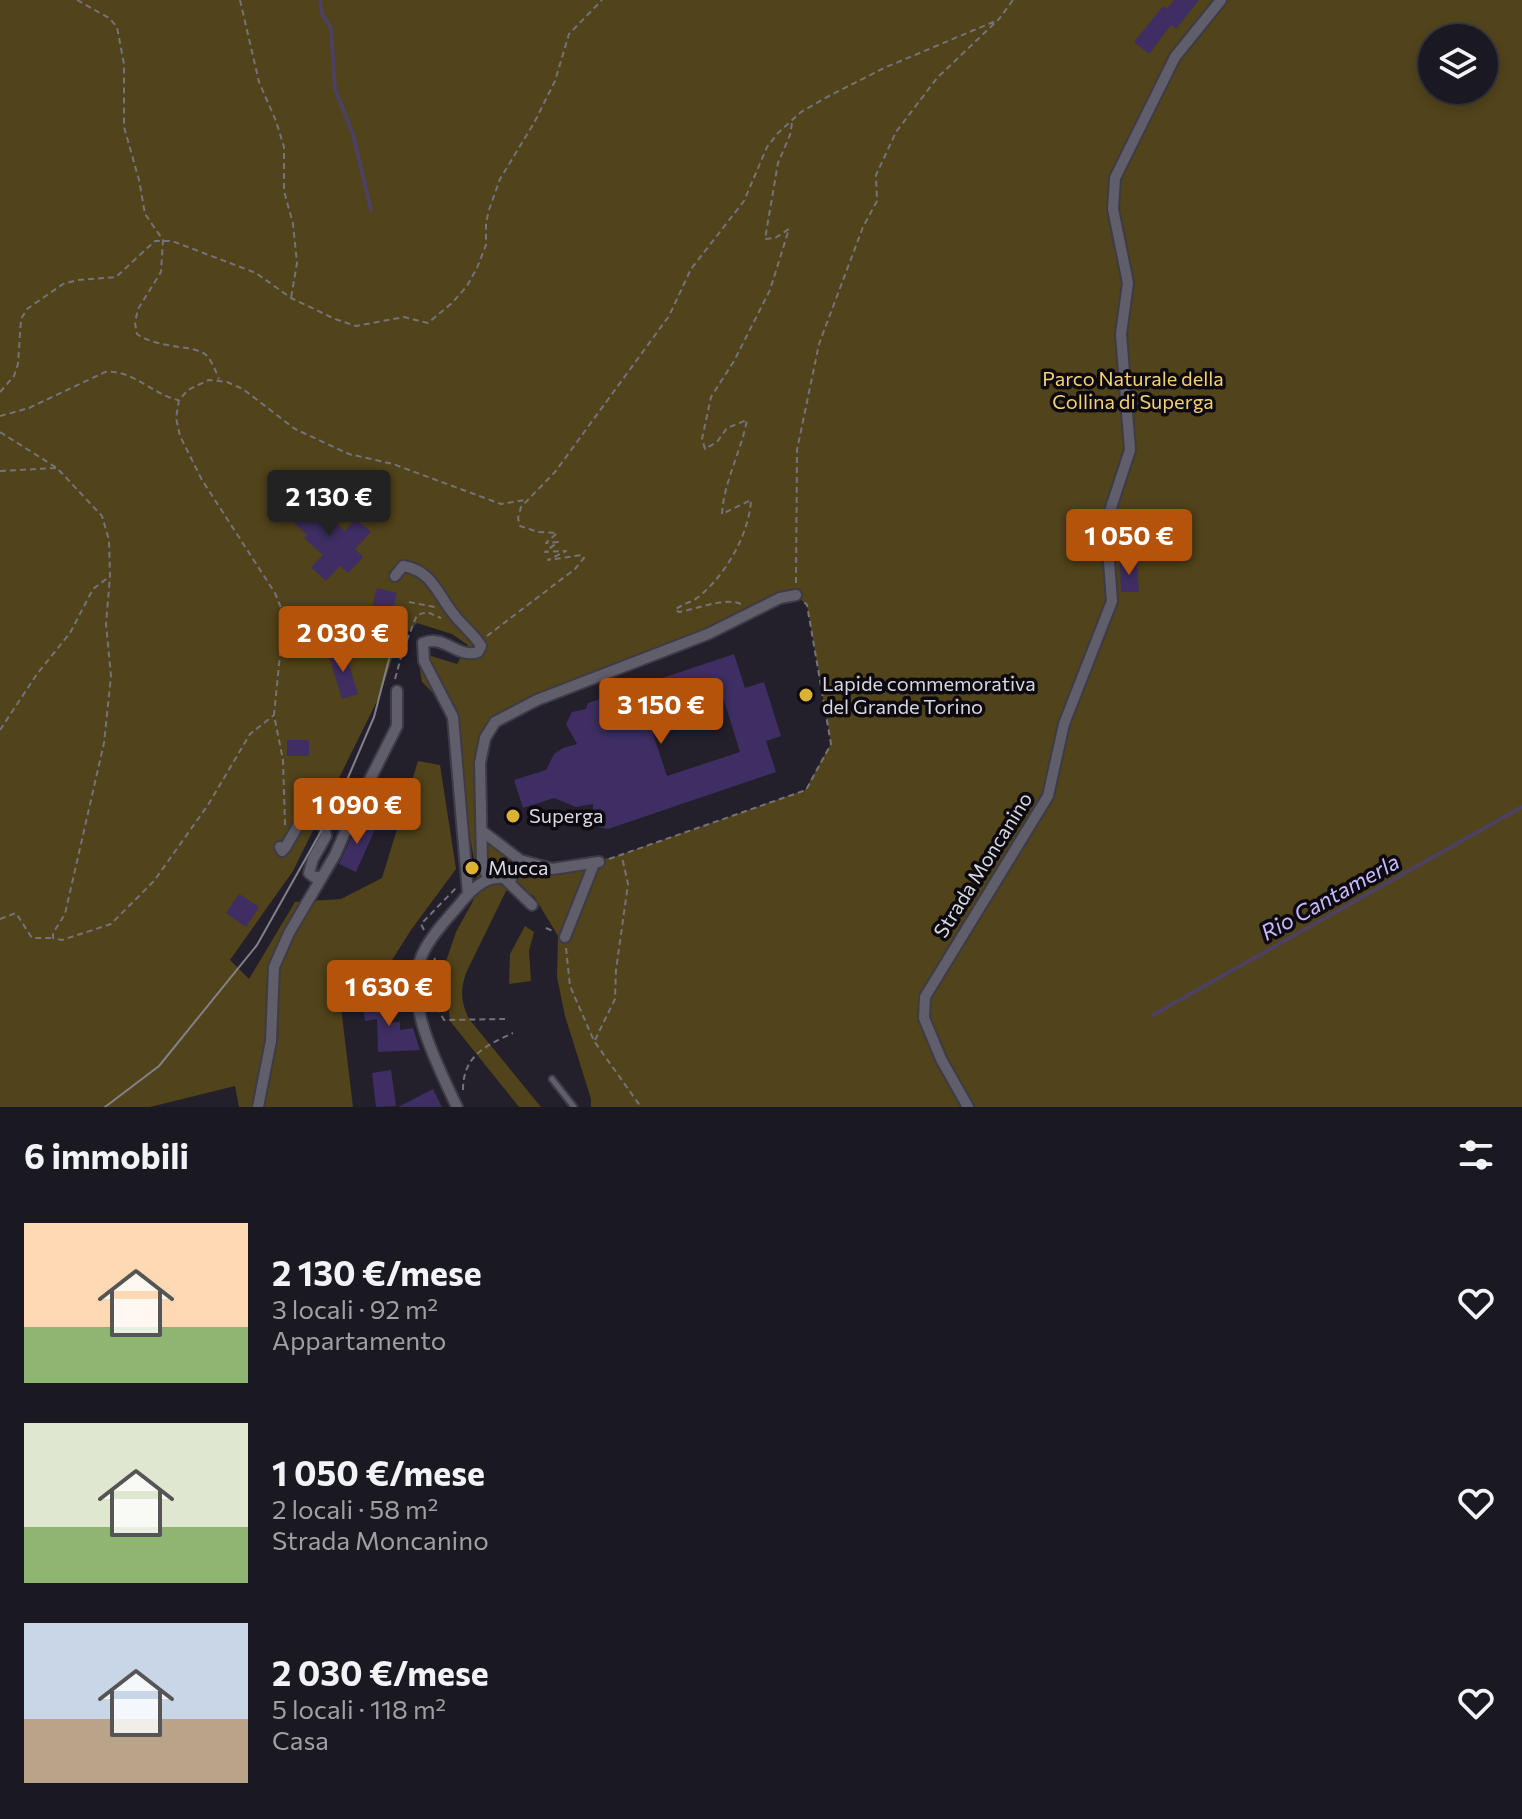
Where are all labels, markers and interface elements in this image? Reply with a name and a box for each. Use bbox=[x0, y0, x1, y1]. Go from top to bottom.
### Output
map controls bbox=[1418, 24, 1498, 104]
button: layers bbox=[1418, 24, 1498, 104]
park label: Parco Naturale della Collina di Superga bbox=[1042, 366, 1224, 413]
pin: 2 130 € bbox=[255, 470, 403, 538]
text: 2 130 € bbox=[285, 480, 373, 511]
pin: 1 050 € bbox=[1055, 509, 1203, 577]
text: 1 050 € bbox=[1084, 519, 1174, 550]
pin: 2 030 € bbox=[269, 606, 417, 674]
text: 2 030 € bbox=[297, 616, 389, 647]
place label: Lapide commemorativa del Grande Torino bbox=[822, 671, 1036, 718]
pin: 3 150 € bbox=[587, 678, 735, 746]
marker: Lapide commemorativa del Grande Torino bbox=[797, 686, 815, 704]
text: 3 150 € bbox=[617, 688, 705, 719]
pin: 1 090 € bbox=[283, 778, 431, 846]
street label: Strada Moncanino bbox=[928, 787, 1036, 942]
text: 1 090 € bbox=[312, 788, 402, 819]
place label: Superga bbox=[529, 803, 603, 827]
marker: Superga bbox=[504, 807, 522, 825]
water label: Rio Cantamerla bbox=[1256, 847, 1404, 946]
place label: Mucca bbox=[488, 855, 549, 879]
marker: Mucca bbox=[463, 859, 481, 877]
pin: 1 630 € bbox=[315, 960, 463, 1028]
text: 1 630 € bbox=[345, 970, 433, 1001]
icon: filters bbox=[1454, 1133, 1498, 1177]
text: 6 immobili bbox=[24, 1134, 189, 1176]
text: 2 130 €/mese bbox=[272, 1251, 482, 1293]
icon: home bbox=[88, 1255, 184, 1351]
icon: heart bbox=[1454, 1281, 1498, 1325]
text: 3 locali · 92 m² bbox=[272, 1293, 438, 1324]
text: Appartamento bbox=[272, 1324, 446, 1355]
text: 1 050 €/mese bbox=[272, 1451, 485, 1493]
icon: home bbox=[88, 1455, 184, 1551]
icon: heart bbox=[1454, 1481, 1498, 1525]
text: 2 locali · 58 m² bbox=[272, 1493, 438, 1524]
text: Strada Moncanino bbox=[272, 1524, 489, 1555]
text: 2 030 €/mese bbox=[272, 1651, 489, 1693]
icon: home bbox=[88, 1655, 184, 1751]
icon: heart bbox=[1454, 1681, 1498, 1725]
text: 5 locali · 118 m² bbox=[272, 1693, 446, 1724]
text: Casa bbox=[272, 1724, 329, 1755]

